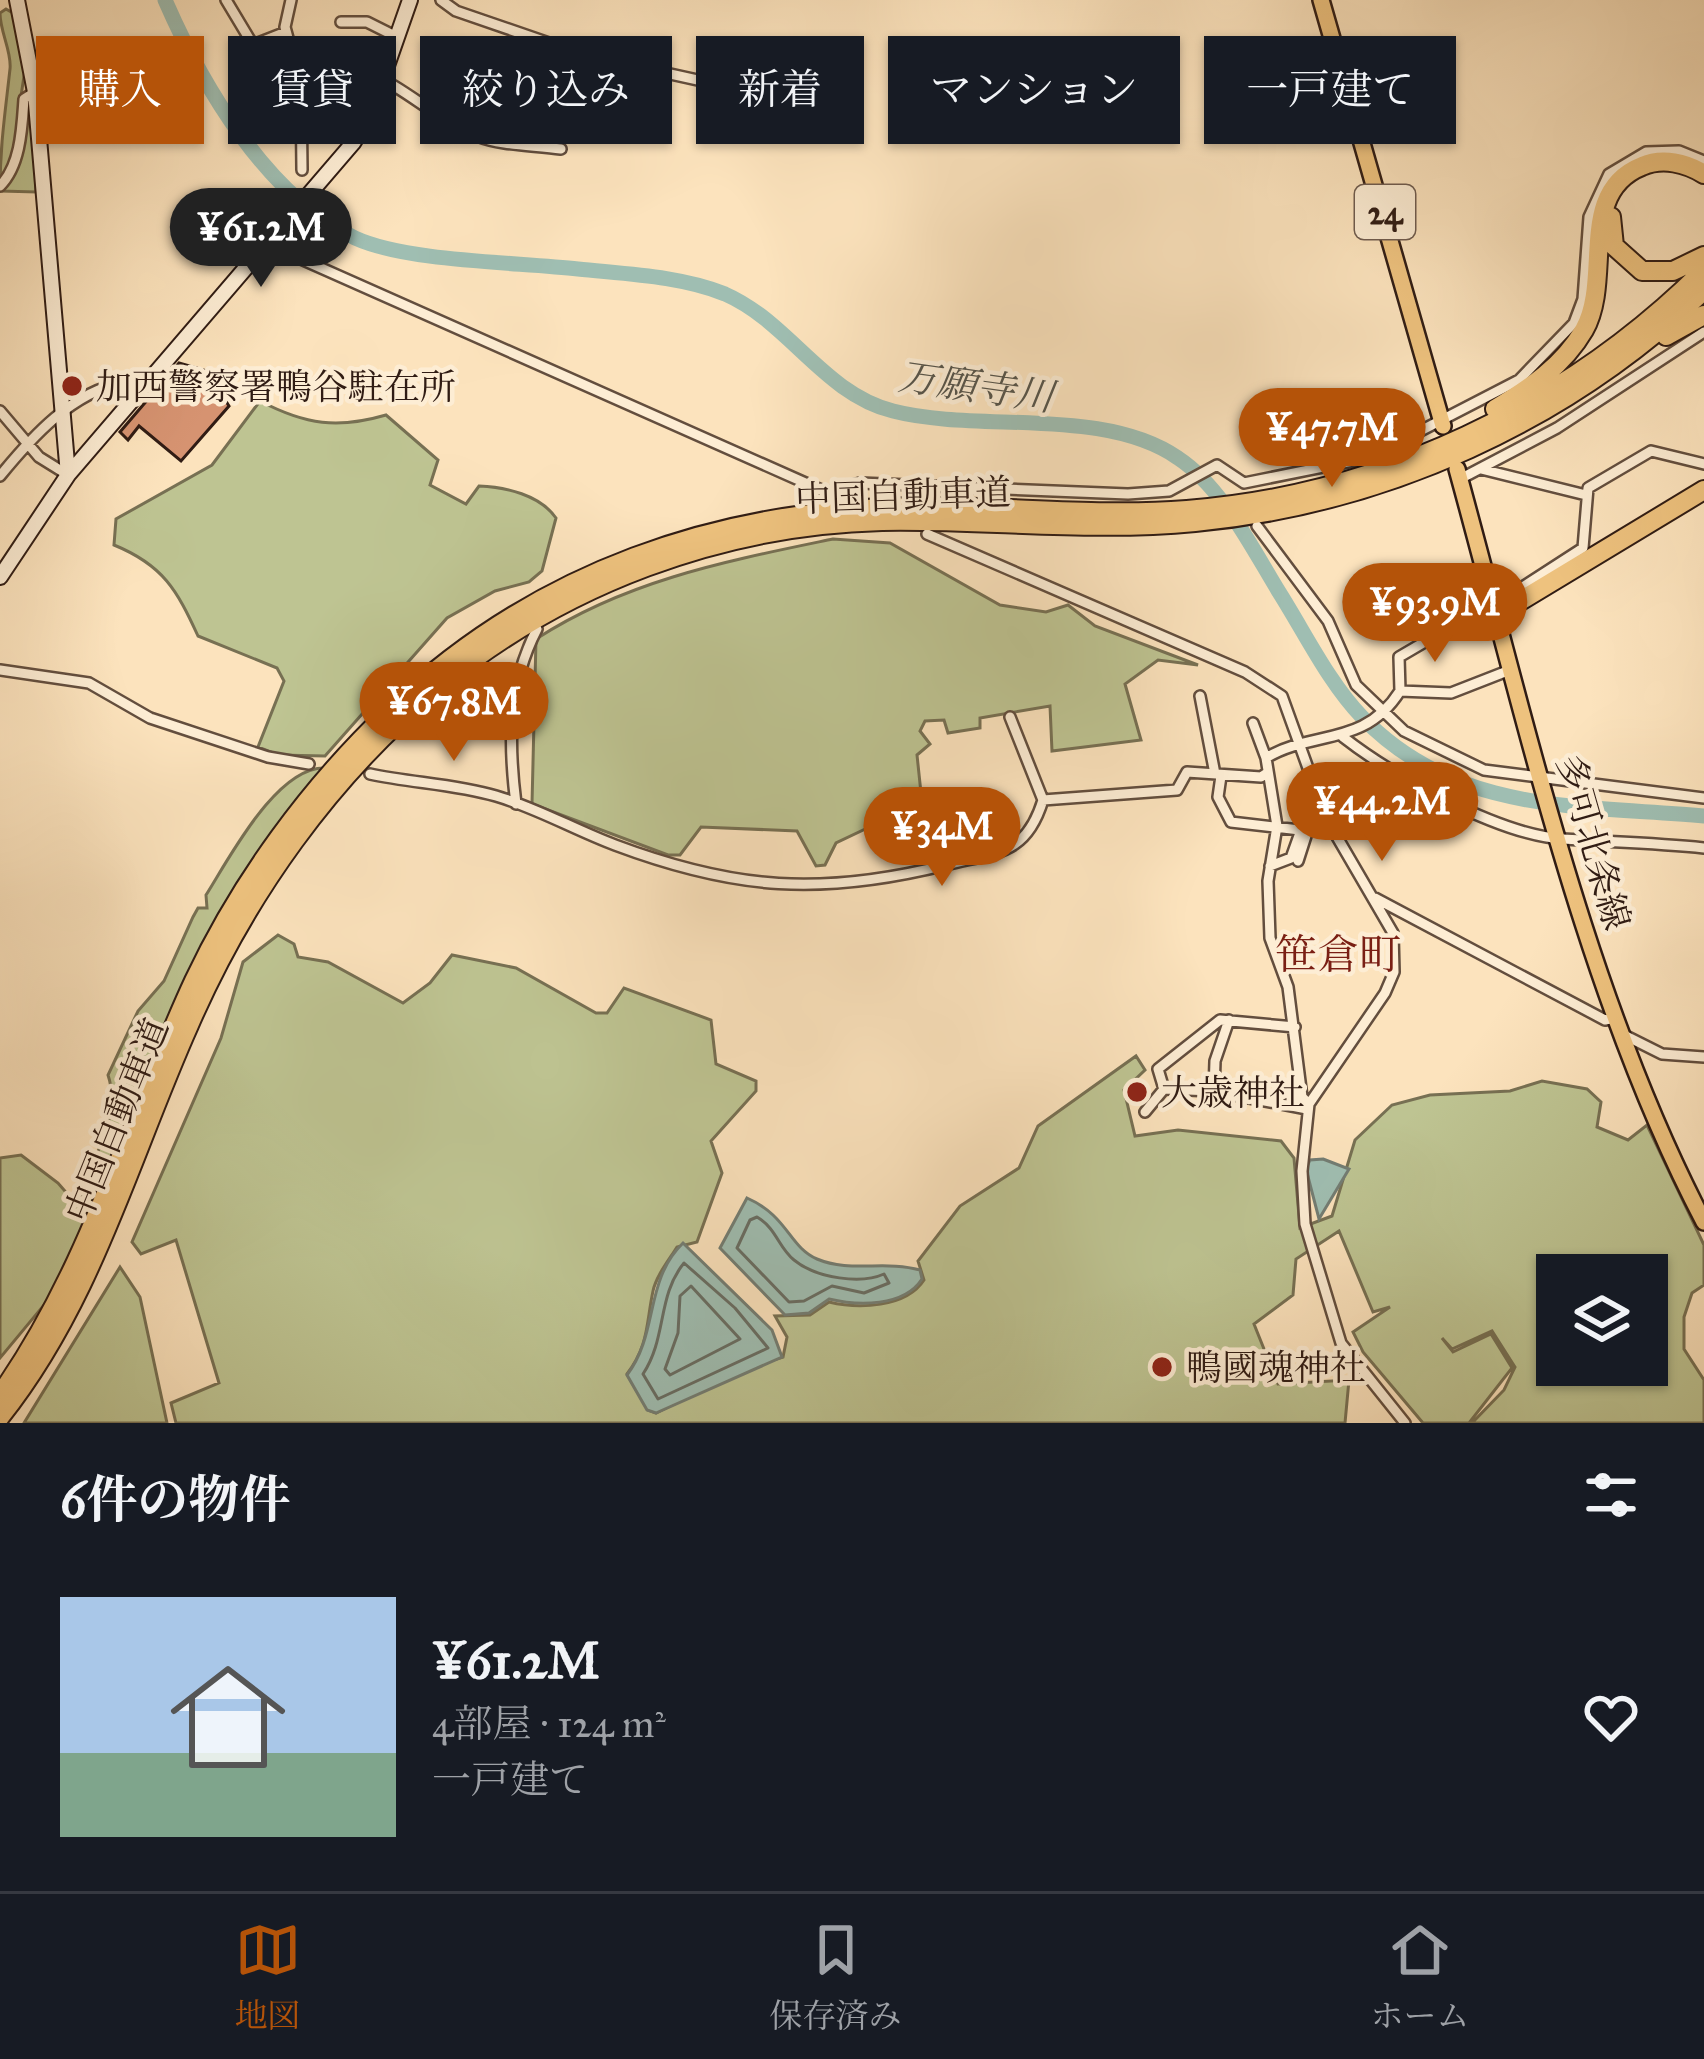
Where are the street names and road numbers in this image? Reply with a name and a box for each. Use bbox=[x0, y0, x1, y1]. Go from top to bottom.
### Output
road number: 24 bbox=[1355, 185, 1415, 239]
street label: 中国自動車道 bbox=[794, 470, 1012, 522]
street label: 多可北条線 bbox=[1547, 750, 1639, 935]
street label: 中国自動車道 bbox=[56, 1012, 178, 1229]

